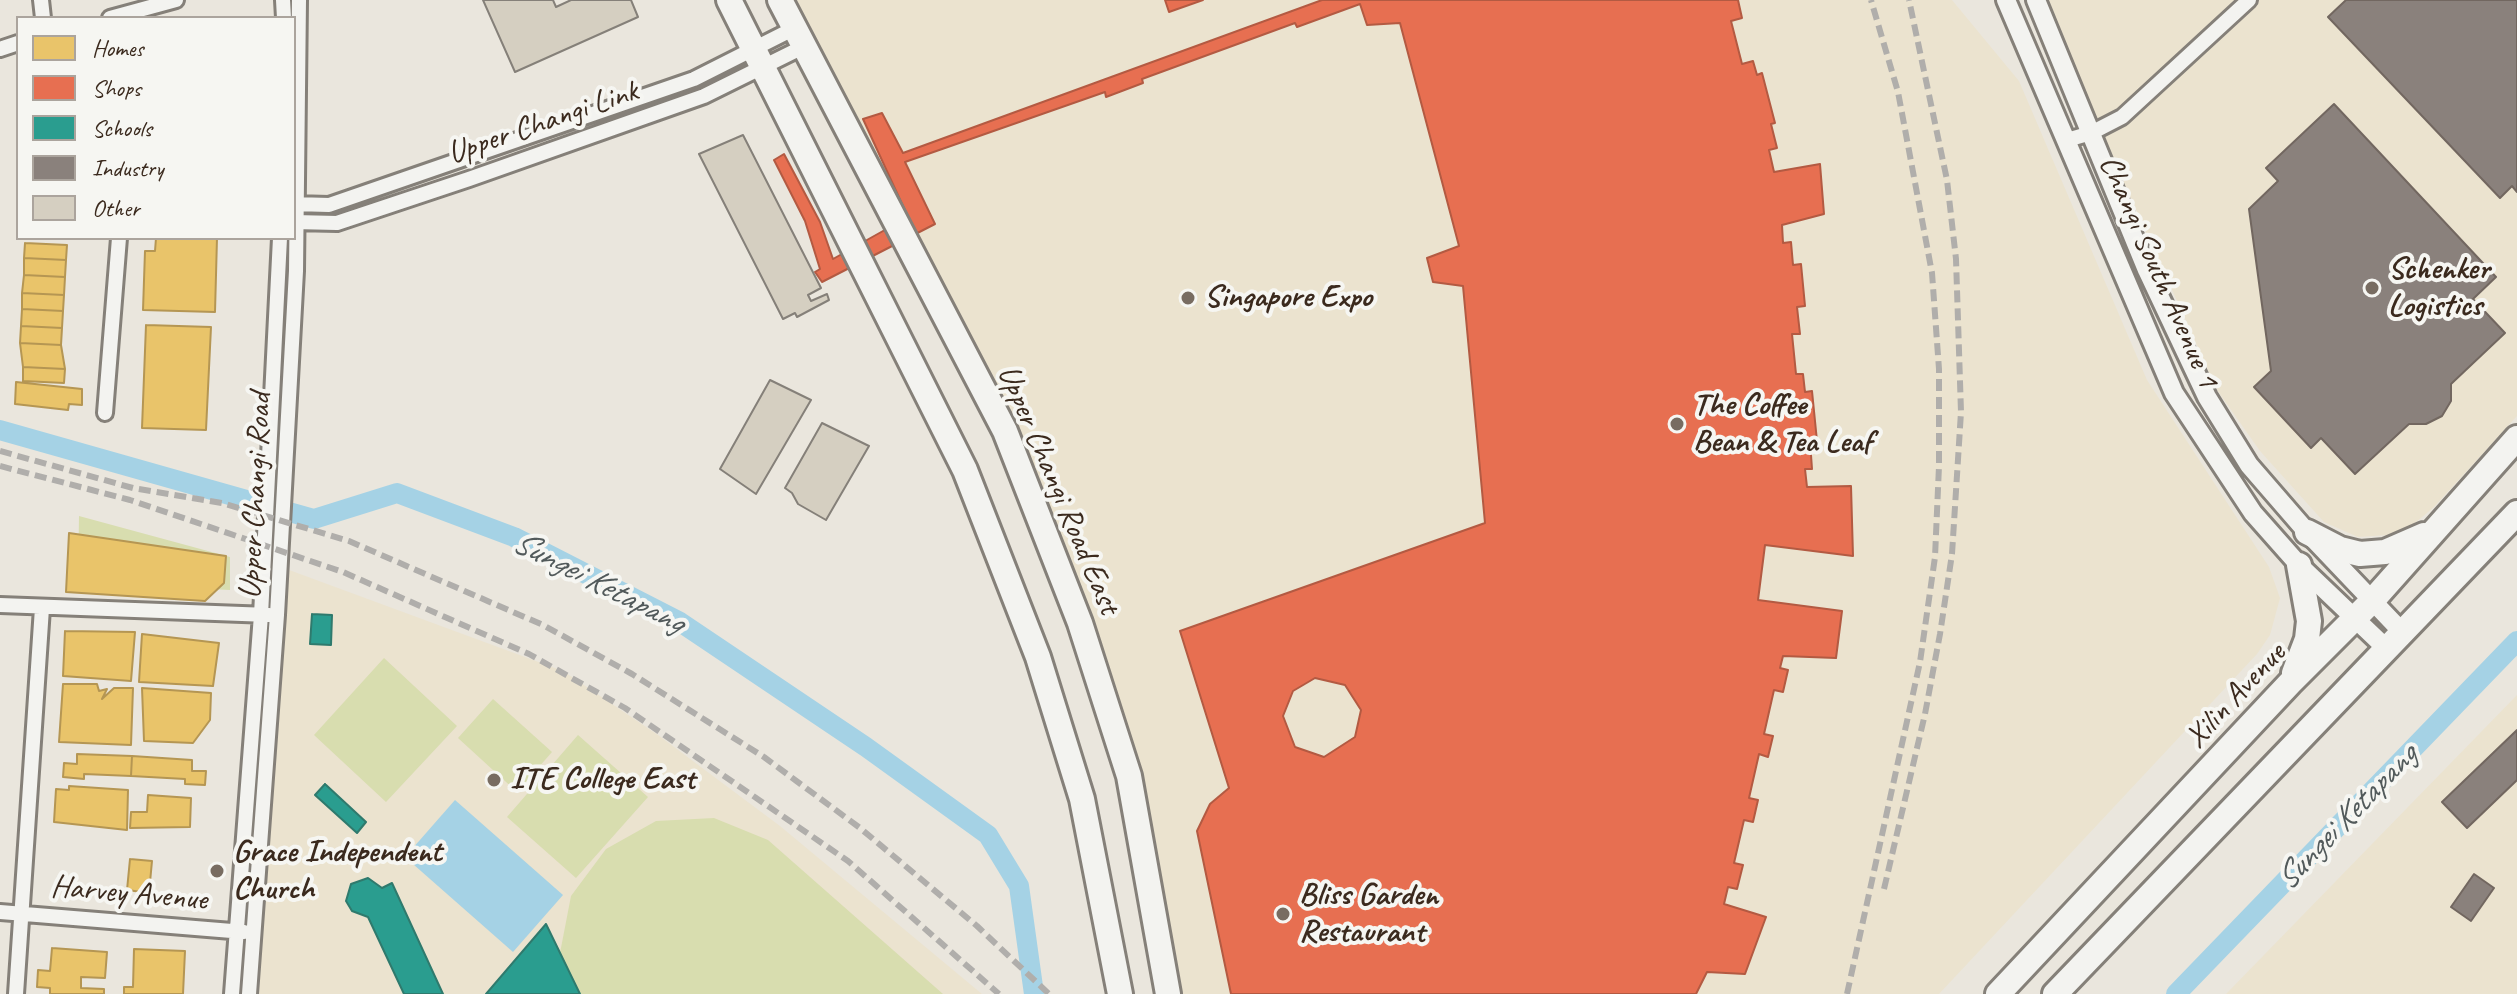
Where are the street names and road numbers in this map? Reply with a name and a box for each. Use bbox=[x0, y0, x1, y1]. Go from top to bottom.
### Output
street label: Upper Changi Link bbox=[443, 72, 643, 174]
street label: Changi South Avenue 1 bbox=[2090, 150, 2226, 394]
street label: Upper Changi Road East bbox=[988, 360, 1128, 620]
street label: Upper Changi Road bbox=[231, 392, 281, 600]
street label: Xilin Avenue bbox=[2178, 635, 2294, 757]
street label: Harvey Avenue bbox=[49, 868, 209, 920]

